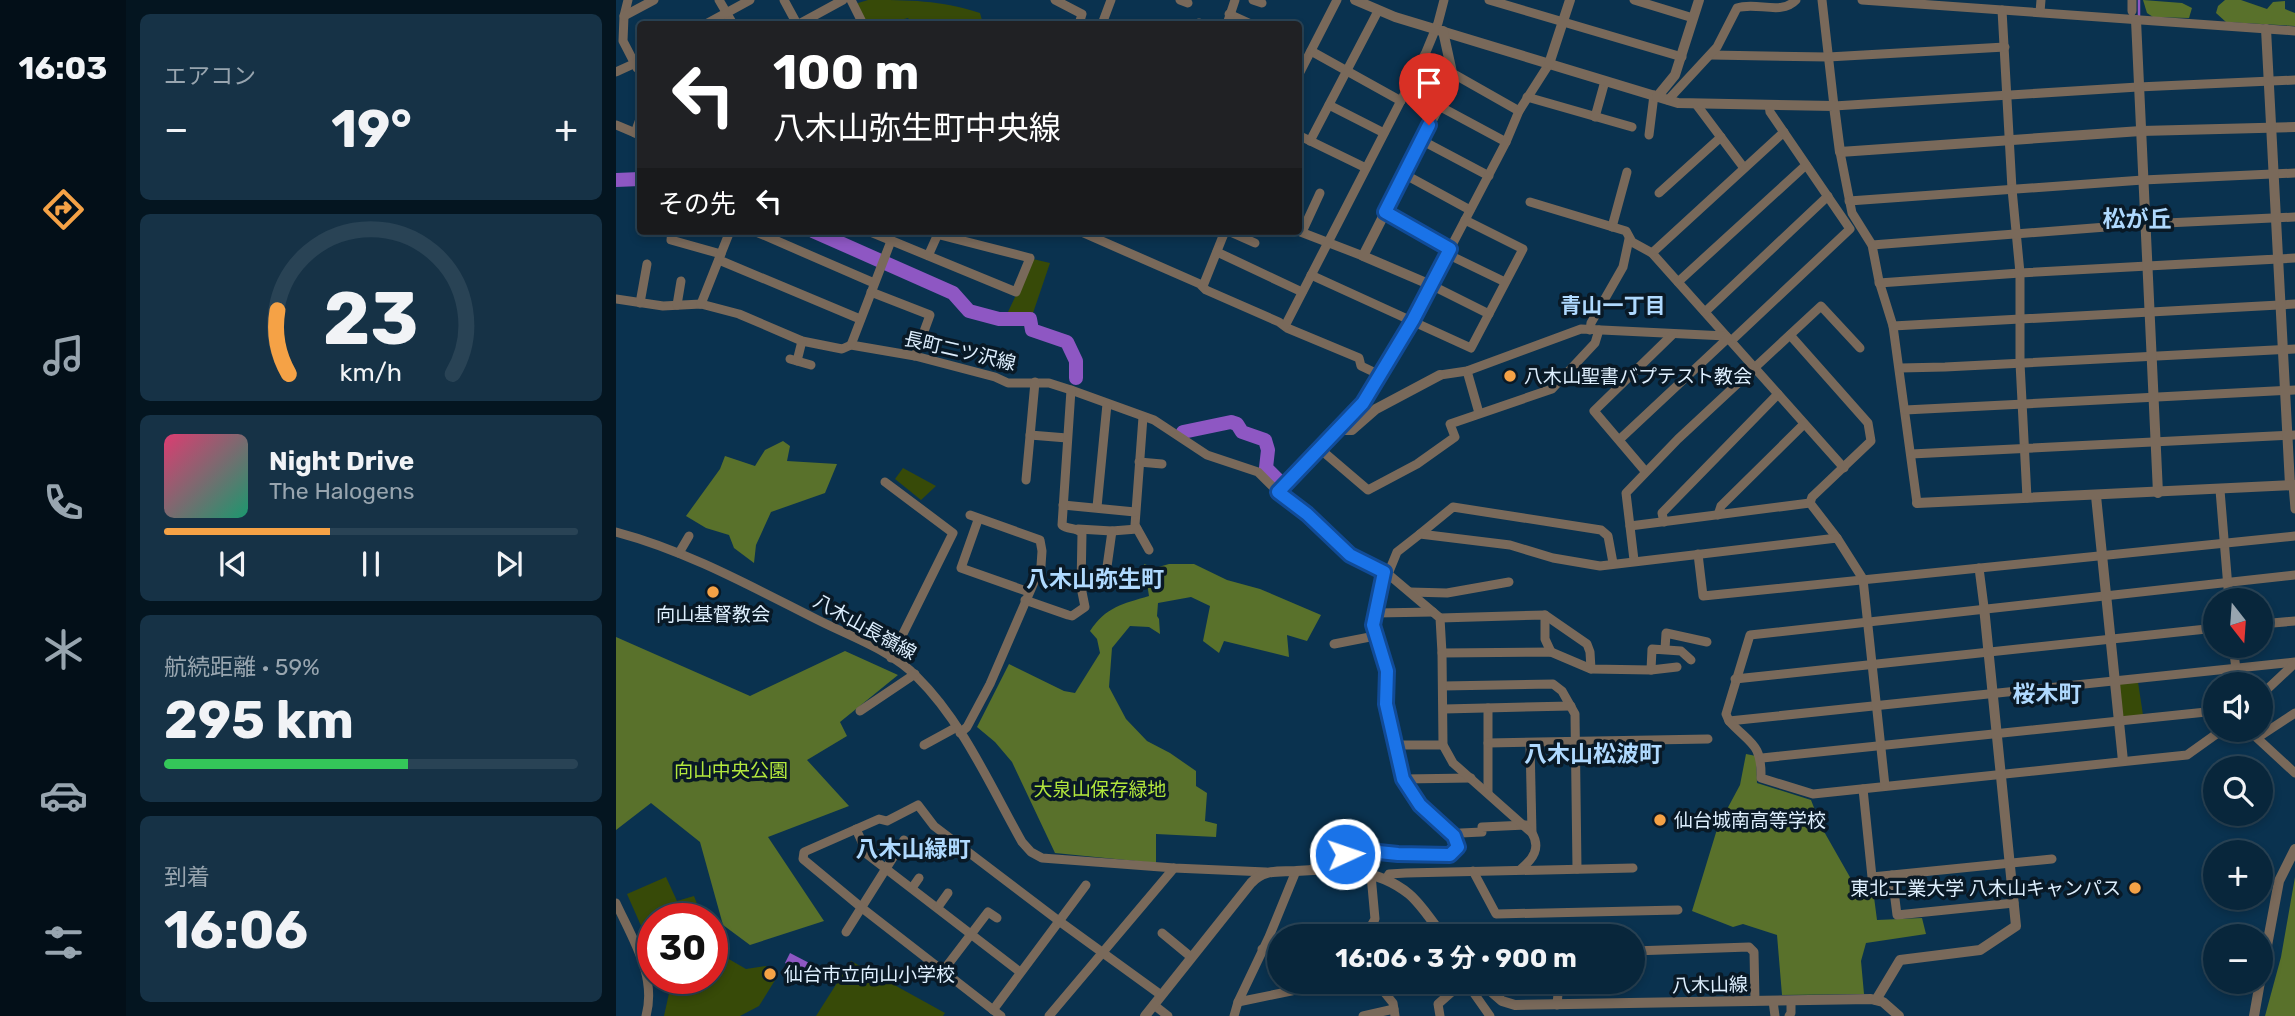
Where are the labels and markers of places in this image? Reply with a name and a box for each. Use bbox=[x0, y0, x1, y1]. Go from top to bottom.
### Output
pin bbox=[1399, 53, 1459, 125]
place label: 八木山聖書バプテスト教会 bbox=[1524, 365, 1752, 388]
marker: 八木山聖書バプテスト教会 bbox=[1502, 368, 1518, 384]
marker: 向山基督教会 bbox=[705, 584, 721, 600]
place label: 向山基督教会 bbox=[656, 603, 770, 626]
place label: 仙台城南高等学校 bbox=[1674, 809, 1826, 832]
marker: 仙台城南高等学校 bbox=[1652, 812, 1668, 828]
place label: 東北工業大学 八木山キャンパス bbox=[1850, 877, 2121, 900]
marker: 東北工業大学 八木山キャンパス bbox=[2127, 880, 2143, 896]
place label: 仙台市立向山小学校 bbox=[784, 963, 955, 986]
marker: 仙台市立向山小学校 bbox=[762, 966, 778, 982]

